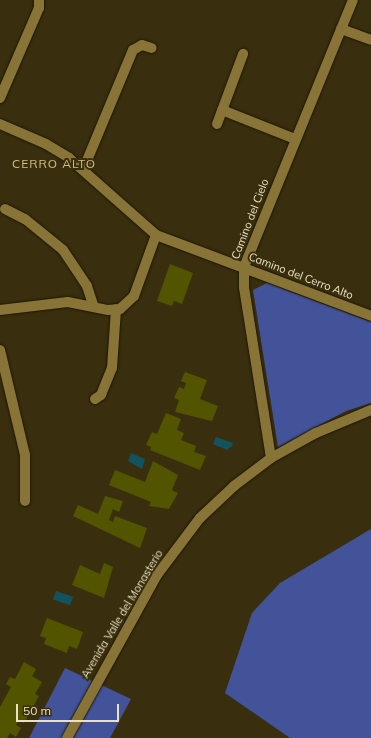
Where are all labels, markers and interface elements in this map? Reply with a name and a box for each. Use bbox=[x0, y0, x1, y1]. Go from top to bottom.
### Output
district label: CERRO ALTO bbox=[12, 157, 96, 171]
street label: Camino del Cielo bbox=[229, 177, 271, 261]
street label: Camino del Cerro Alto bbox=[247, 250, 355, 302]
street label: Avenida Valle del Monasterio bbox=[78, 547, 166, 681]
scale bar bbox=[18, 696, 121, 722]
text: 50 m bbox=[23, 703, 51, 718]

